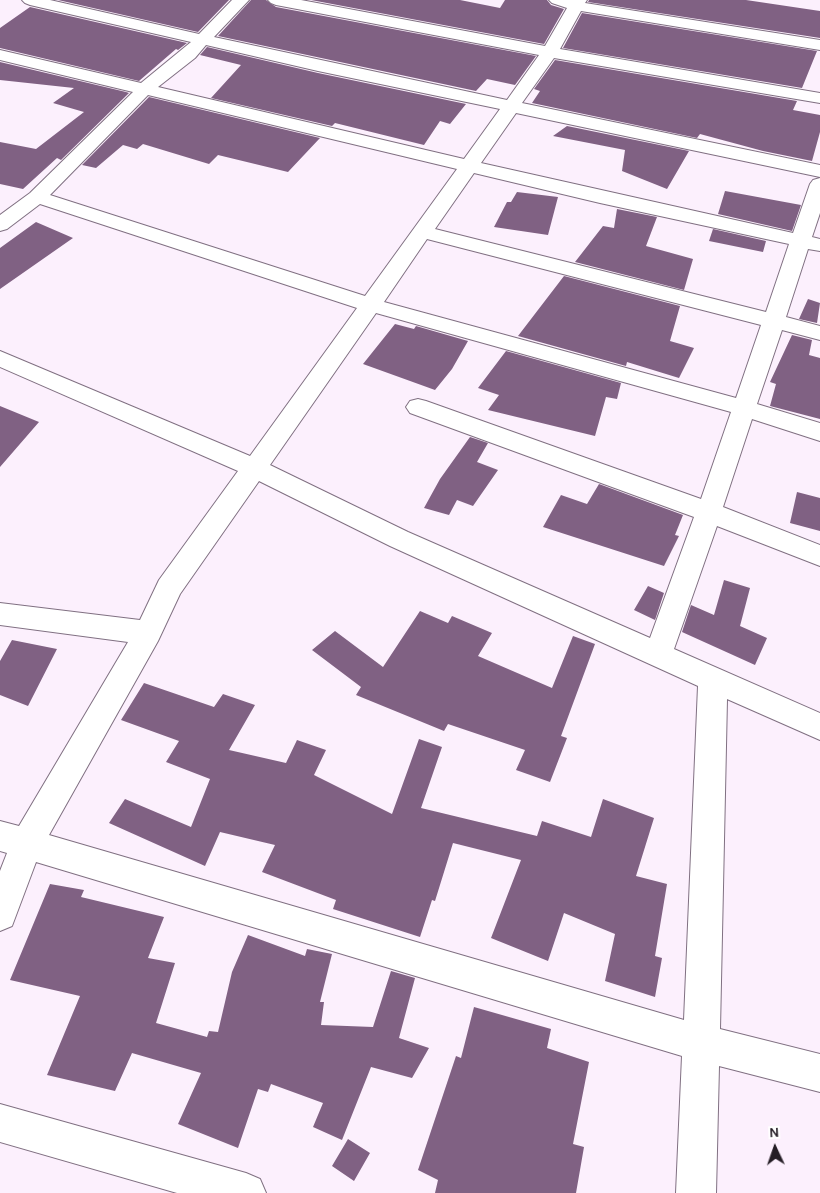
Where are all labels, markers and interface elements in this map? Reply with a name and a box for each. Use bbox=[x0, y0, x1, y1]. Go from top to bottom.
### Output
north arrow bbox=[750, 1123, 800, 1173]
text: N bbox=[769, 1124, 780, 1141]

